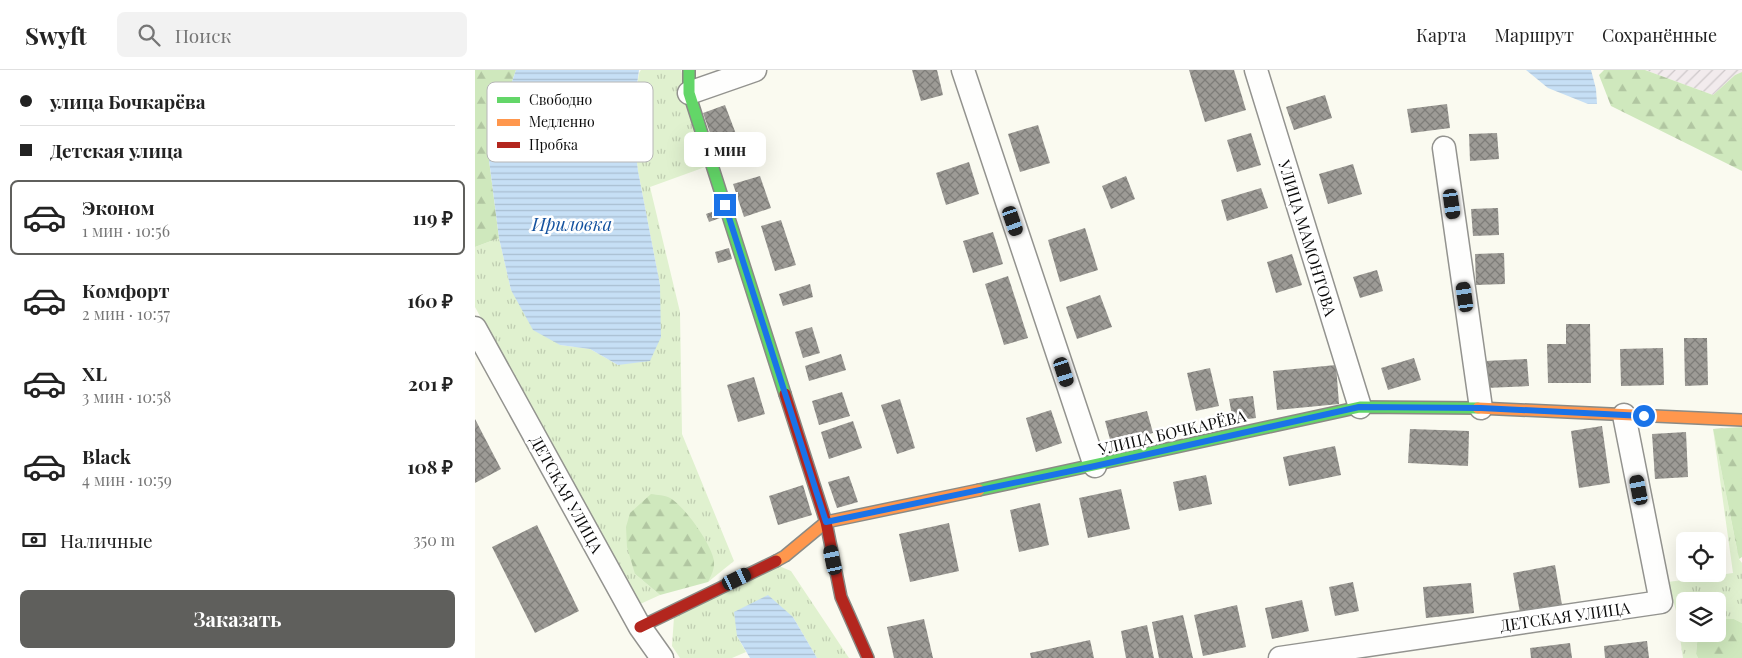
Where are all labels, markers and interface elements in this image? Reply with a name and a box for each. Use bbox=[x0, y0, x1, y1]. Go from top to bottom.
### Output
search box bbox=[117, 12, 467, 57]
text: Swyft bbox=[25, 19, 87, 51]
icon: search bbox=[135, 21, 163, 49]
text: Поиск bbox=[175, 22, 231, 48]
text: Карта bbox=[1416, 23, 1466, 47]
text: Маршрут bbox=[1494, 23, 1574, 47]
text: Сохранённые bbox=[1602, 23, 1717, 47]
legend bbox=[487, 82, 653, 162]
text: улица Бочкарёва bbox=[50, 88, 206, 114]
text: Свободно bbox=[529, 90, 593, 109]
text: Медленно bbox=[529, 112, 595, 131]
callout: 1 мин bbox=[684, 132, 766, 168]
text: Пробка bbox=[529, 135, 578, 154]
text: Детская улица bbox=[50, 137, 183, 163]
text: 1 мин bbox=[704, 139, 746, 160]
street label: УЛИЦА МАМОНТОВА bbox=[1274, 156, 1342, 320]
car bbox=[1442, 188, 1461, 220]
text: Эконом bbox=[82, 194, 155, 220]
route end bbox=[714, 194, 736, 216]
icon: car bbox=[22, 195, 67, 240]
text: 119 ₽ bbox=[412, 204, 453, 230]
car bbox=[1001, 204, 1024, 238]
water label: Ириловка bbox=[531, 212, 612, 236]
text: 1 мин · 10:56 bbox=[82, 220, 170, 241]
text: Комфорт bbox=[82, 277, 170, 303]
icon: car bbox=[22, 278, 67, 323]
car bbox=[1455, 281, 1474, 313]
text: 160 ₽ bbox=[407, 287, 453, 313]
text: 2 мин · 10:57 bbox=[82, 303, 170, 324]
car bbox=[1052, 355, 1075, 389]
text: XL bbox=[82, 360, 107, 386]
icon: car bbox=[22, 361, 67, 406]
text: 201 ₽ bbox=[408, 370, 453, 396]
text: 3 мин · 10:58 bbox=[82, 386, 171, 407]
street label: УЛИЦА БОЧКАРЁВА bbox=[1095, 405, 1249, 459]
route start bbox=[1633, 405, 1655, 427]
street label: ДЕТСКАЯ УЛИЦА bbox=[526, 432, 608, 557]
text: Black bbox=[82, 443, 131, 469]
icon: car bbox=[22, 444, 67, 489]
text: 108 ₽ bbox=[407, 453, 453, 479]
text: 4 мин · 10:59 bbox=[82, 469, 172, 490]
car bbox=[1628, 474, 1649, 506]
icon: cash bbox=[20, 526, 48, 554]
text: Наличные bbox=[60, 527, 153, 553]
text: 350 m bbox=[413, 529, 455, 550]
map controls bbox=[1676, 532, 1726, 642]
button: locate bbox=[1676, 532, 1726, 582]
car bbox=[822, 544, 843, 576]
car bbox=[720, 566, 753, 592]
button: Заказать bbox=[20, 590, 455, 648]
button: layers bbox=[1676, 592, 1726, 642]
street label: ДЕТСКАЯ УЛИЦА bbox=[1499, 596, 1632, 636]

